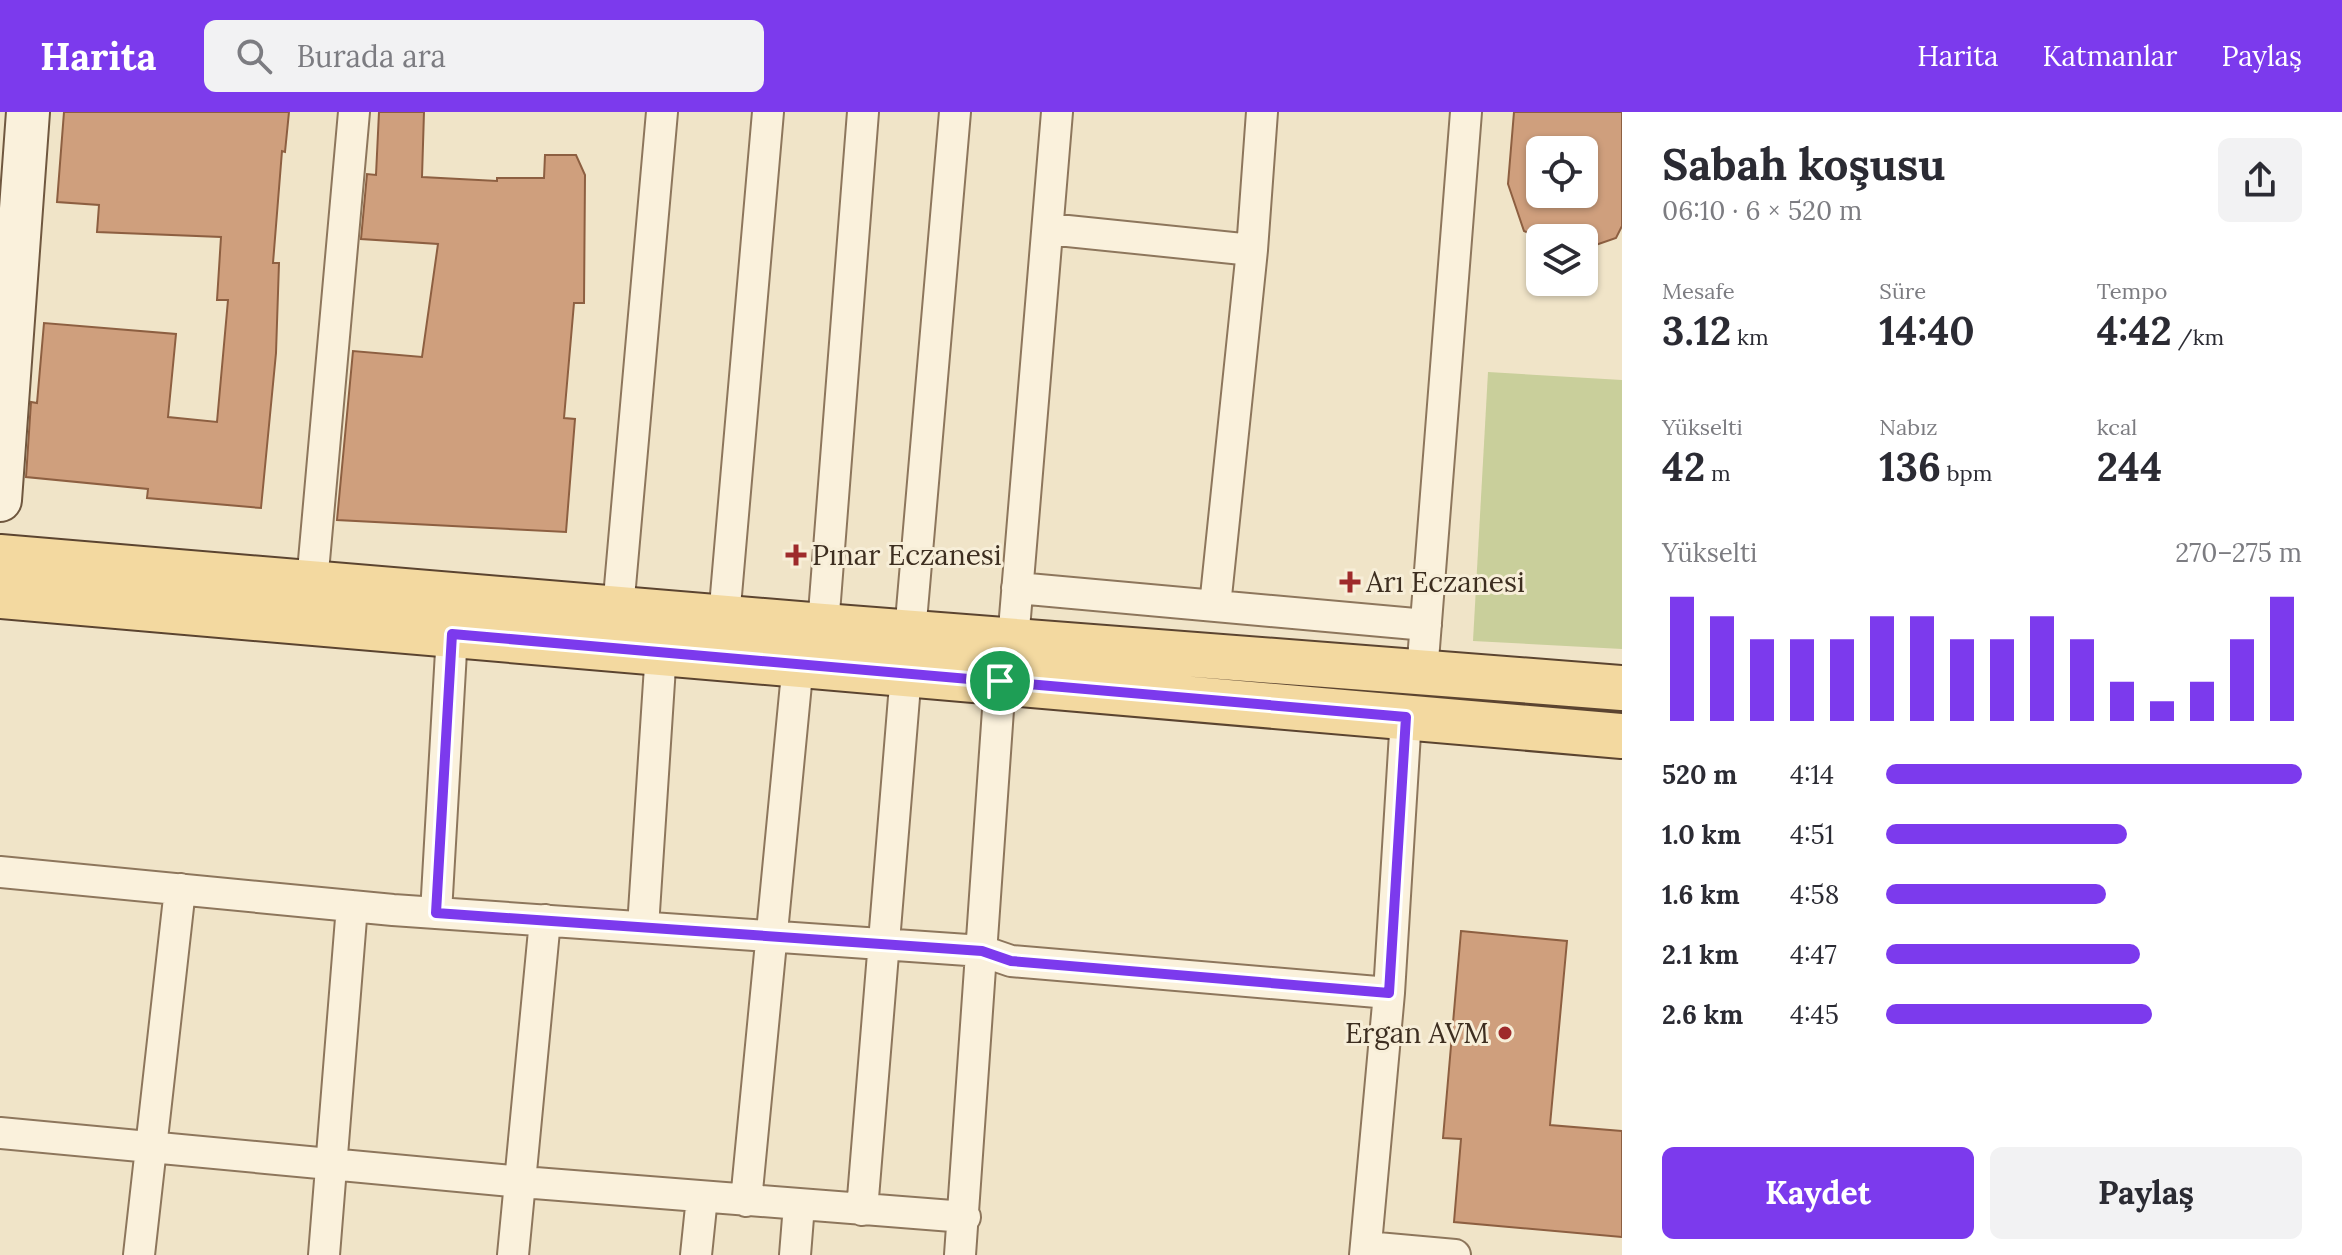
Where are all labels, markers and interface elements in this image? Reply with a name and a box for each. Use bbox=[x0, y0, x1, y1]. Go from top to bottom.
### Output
search box bbox=[204, 20, 764, 92]
text: Harita bbox=[40, 32, 156, 80]
icon: search bbox=[232, 34, 276, 78]
text: Burada ara bbox=[296, 37, 446, 75]
text: Harita bbox=[1917, 38, 1998, 74]
text: Katmanlar bbox=[2042, 38, 2177, 74]
text: Paylaş bbox=[2221, 38, 2302, 74]
map controls bbox=[1526, 136, 1598, 296]
button: locate bbox=[1526, 136, 1598, 208]
text: Sabah koşusu bbox=[1662, 136, 1946, 192]
button: share bbox=[2218, 138, 2302, 222]
text: 06:10 · 6 × 520 m bbox=[1662, 194, 1862, 227]
button: layers bbox=[1526, 224, 1598, 296]
text: Mesafe bbox=[1662, 277, 1735, 305]
text: Süre bbox=[1879, 277, 1926, 305]
text: Tempo bbox=[2097, 277, 2167, 305]
text: 3.12 bbox=[1662, 305, 1731, 356]
text: 14:40 bbox=[1879, 305, 1975, 356]
text: 4:42 bbox=[2097, 305, 2172, 356]
text: km bbox=[1731, 323, 1769, 351]
text: /km bbox=[2172, 323, 2224, 351]
text: Yükselti bbox=[1662, 413, 1743, 441]
text: Nabız bbox=[1879, 413, 1938, 441]
text: kcal bbox=[2097, 413, 2137, 441]
text: 42 bbox=[1662, 441, 1705, 492]
text: 136 bbox=[1879, 441, 1941, 492]
text: 244 bbox=[2097, 441, 2162, 492]
text: m bbox=[1705, 459, 1731, 487]
text: bpm bbox=[1941, 459, 1992, 487]
text: Yükselti bbox=[1662, 536, 1757, 569]
text: 270–275 m bbox=[2175, 536, 2302, 569]
place label: Pınar Eczanesi bbox=[812, 537, 1002, 573]
marker: Pınar Eczanesi bbox=[787, 546, 805, 564]
place label: Arı Eczanesi bbox=[1365, 564, 1525, 600]
marker: Arı Eczanesi bbox=[1341, 573, 1359, 591]
pin bbox=[966, 647, 1034, 715]
icon: arrive bbox=[978, 659, 1022, 703]
text: 520 m bbox=[1662, 758, 1737, 791]
text: 4:14 bbox=[1790, 758, 1834, 791]
text: 1.0 km bbox=[1662, 818, 1741, 851]
text: 4:51 bbox=[1790, 818, 1834, 851]
text: 1.6 km bbox=[1662, 878, 1740, 911]
text: 4:58 bbox=[1790, 878, 1839, 911]
text: 2.1 km bbox=[1662, 938, 1739, 971]
text: 4:47 bbox=[1790, 938, 1837, 971]
text: 2.6 km bbox=[1662, 998, 1743, 1031]
text: 4:45 bbox=[1790, 998, 1839, 1031]
place label: Ergan AVM bbox=[1345, 1015, 1489, 1051]
marker: Ergan AVM bbox=[1496, 1024, 1514, 1042]
button: Kaydet bbox=[1662, 1147, 1974, 1239]
button: Paylaş bbox=[1990, 1147, 2302, 1239]

